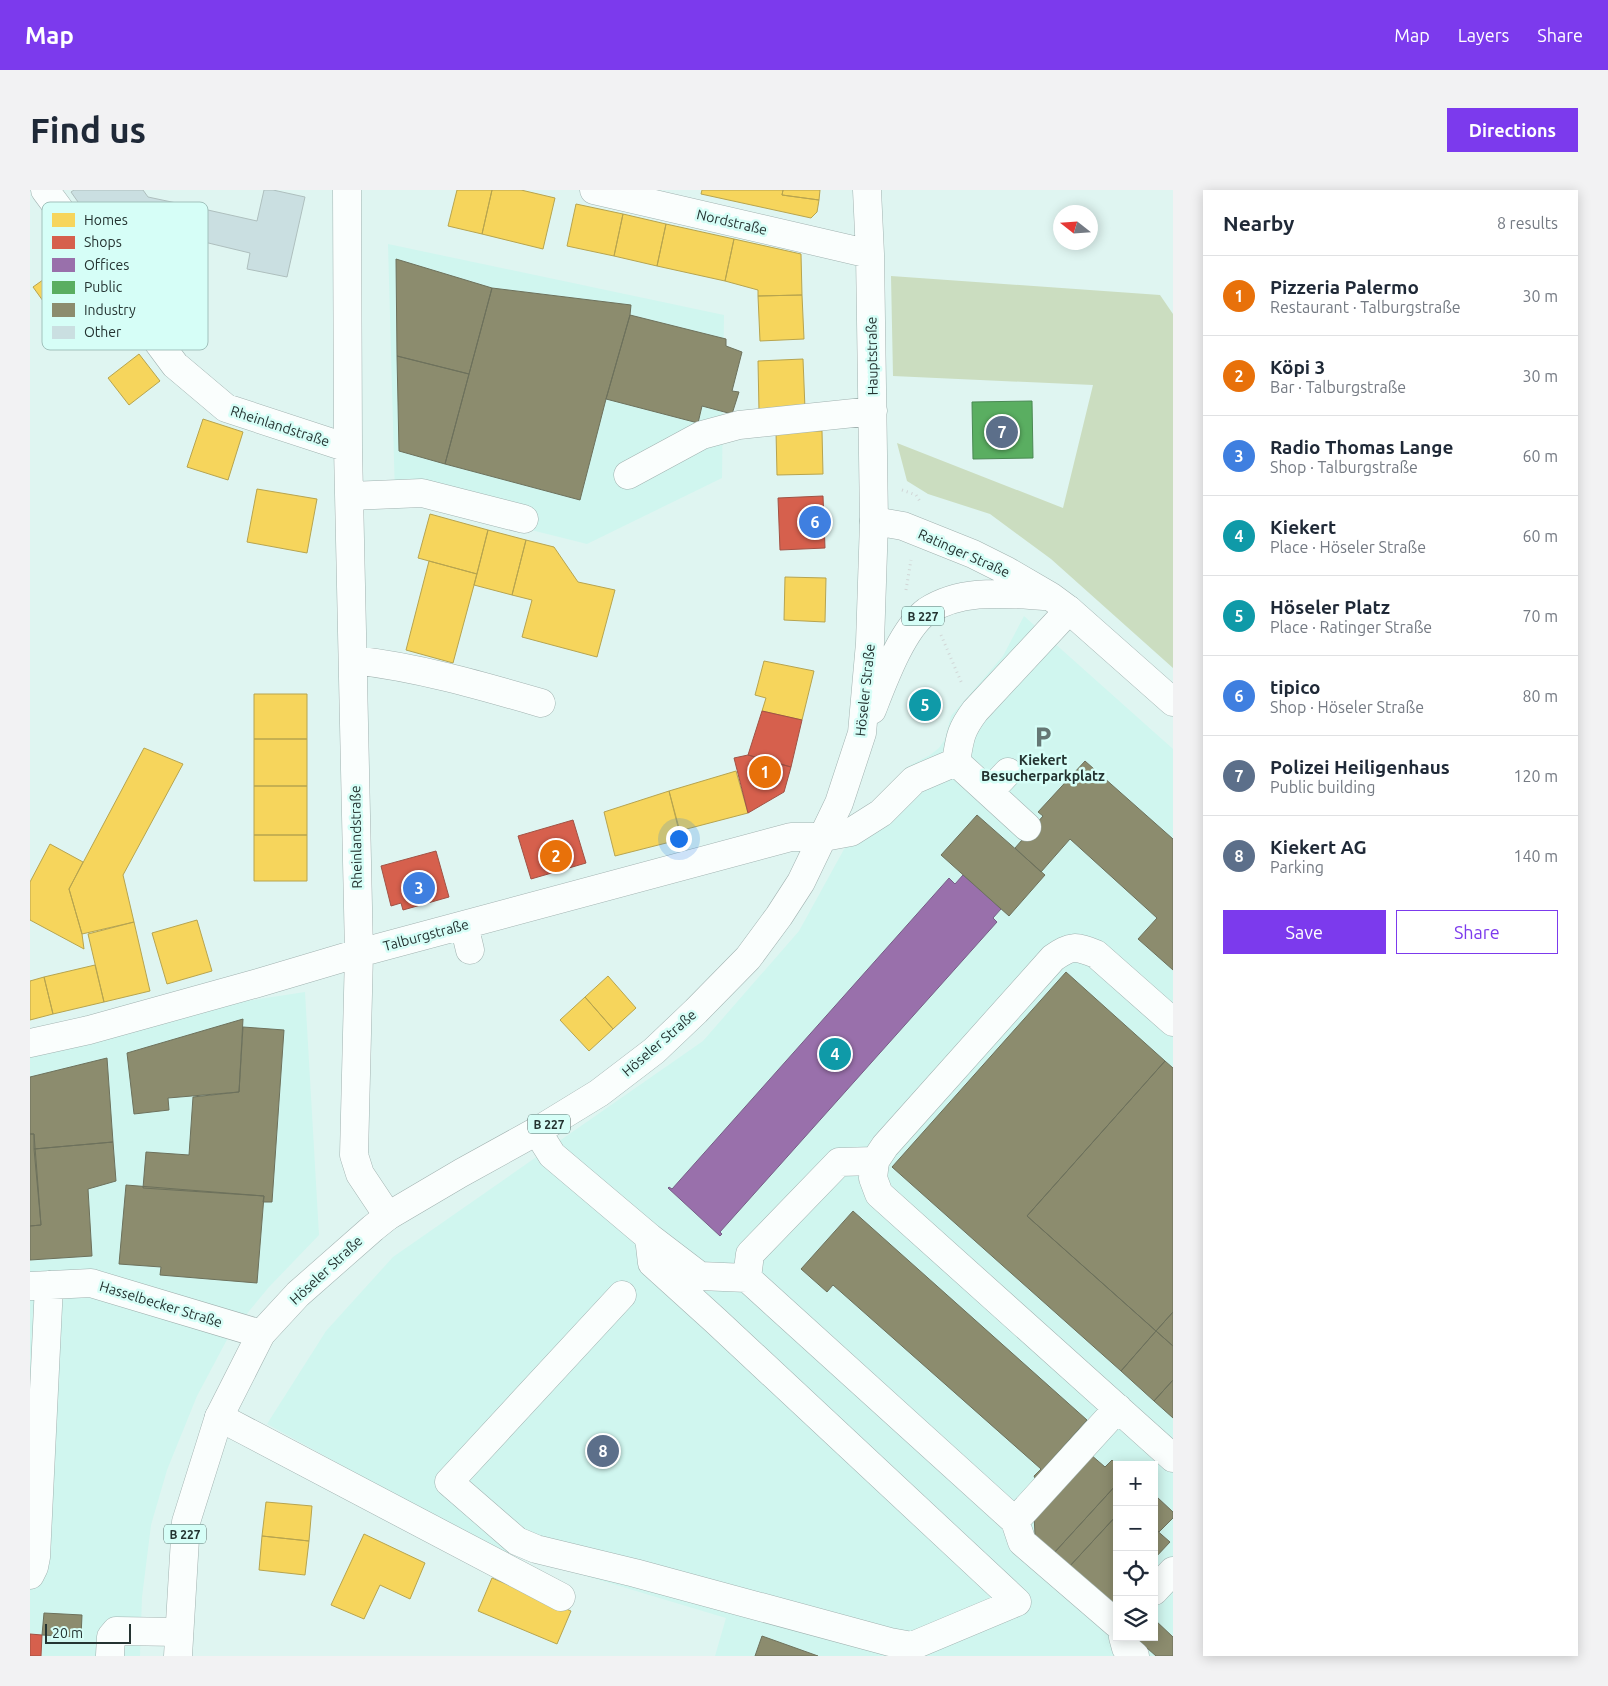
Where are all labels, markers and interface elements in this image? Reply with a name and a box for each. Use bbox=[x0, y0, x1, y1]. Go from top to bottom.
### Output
text: Map bbox=[25, 22, 74, 49]
text: Map bbox=[1394, 25, 1430, 45]
text: Layers bbox=[1458, 25, 1509, 45]
text: Share bbox=[1537, 25, 1583, 45]
button: Directions bbox=[1447, 108, 1578, 152]
text: Find us bbox=[30, 110, 146, 150]
legend bbox=[42, 202, 208, 350]
north arrow bbox=[1053, 205, 1098, 250]
street label: Nordstraße bbox=[695, 206, 769, 238]
text: Nearby bbox=[1223, 211, 1294, 235]
text: Homes bbox=[84, 212, 128, 228]
text: 8 results bbox=[1497, 214, 1558, 232]
text: Shops bbox=[84, 234, 122, 250]
text: Offices bbox=[84, 257, 129, 273]
text: Pizzeria Palermo bbox=[1270, 276, 1419, 298]
text: Public bbox=[84, 279, 123, 295]
text: 1 bbox=[1234, 287, 1244, 305]
text: 30 m bbox=[1522, 287, 1558, 305]
text: Restaurant · Talburgstraße bbox=[1270, 298, 1461, 316]
text: Industry bbox=[84, 302, 136, 318]
street label: Hauptstraße bbox=[863, 316, 881, 396]
text: Other bbox=[84, 324, 122, 340]
text: Köpi 3 bbox=[1270, 356, 1325, 378]
text: 2 bbox=[1234, 367, 1244, 385]
text: 30 m bbox=[1522, 367, 1558, 385]
text: Bar · Talburgstraße bbox=[1270, 378, 1406, 396]
street label: Rheinlandstraße bbox=[228, 402, 332, 450]
pin: 7 bbox=[986, 413, 1018, 451]
text: Radio Thomas Lange bbox=[1270, 436, 1453, 458]
text: 3 bbox=[1234, 447, 1244, 465]
text: 60 m bbox=[1522, 447, 1558, 465]
text: Shop · Talburgstraße bbox=[1270, 458, 1418, 476]
pin: 6 bbox=[799, 503, 831, 541]
text: Kiekert bbox=[1270, 516, 1336, 538]
street label: Ratinger Straße bbox=[916, 526, 1012, 580]
text: 4 bbox=[1234, 527, 1244, 545]
text: 60 m bbox=[1522, 527, 1558, 545]
text: Place · Höseler Straße bbox=[1270, 538, 1426, 556]
text: Höseler Platz bbox=[1270, 596, 1390, 618]
road number: B 227 bbox=[902, 606, 944, 626]
text: 5 bbox=[1234, 607, 1244, 625]
text: 70 m bbox=[1522, 607, 1558, 625]
text: Place · Ratinger Straße bbox=[1270, 618, 1432, 636]
street label: Höseler Straße bbox=[852, 643, 878, 737]
text: tipico bbox=[1270, 676, 1321, 698]
pin: 5 bbox=[909, 686, 941, 724]
text: 6 bbox=[1234, 687, 1244, 705]
text: 80 m bbox=[1522, 687, 1558, 705]
text: Shop · Höseler Straße bbox=[1270, 698, 1424, 716]
parking icon: Kiekert Besucherparkplatz bbox=[1030, 724, 1056, 750]
place label: Kiekert Besucherparkplatz bbox=[981, 752, 1105, 784]
pin: 1 bbox=[749, 753, 781, 791]
text: Polizei Heiligenhaus bbox=[1270, 756, 1450, 778]
text: 7 bbox=[1234, 767, 1244, 785]
text: 120 m bbox=[1513, 767, 1558, 785]
text: Public building bbox=[1270, 778, 1375, 796]
street label: Rheinlandstraße bbox=[347, 785, 365, 889]
your location bbox=[666, 826, 692, 852]
text: Kiekert AG bbox=[1270, 836, 1367, 858]
pin: 2 bbox=[540, 837, 572, 875]
text: 8 bbox=[1234, 847, 1244, 865]
text: 140 m bbox=[1513, 847, 1558, 865]
text: Parking bbox=[1270, 858, 1324, 876]
pin: 3 bbox=[403, 869, 435, 907]
button: Save bbox=[1223, 910, 1386, 954]
button: Share bbox=[1396, 910, 1558, 954]
street label: Talburgstraße bbox=[381, 916, 471, 954]
street label: Höseler Straße bbox=[619, 1006, 699, 1080]
pin: 4 bbox=[819, 1035, 851, 1073]
road number: B 227 bbox=[528, 1114, 570, 1134]
street label: Höseler Straße bbox=[286, 1232, 366, 1308]
street label: Hasselbecker Straße bbox=[98, 1278, 224, 1330]
pin: 8 bbox=[587, 1432, 619, 1470]
map controls bbox=[1113, 1461, 1158, 1641]
button: + bbox=[1113, 1461, 1158, 1506]
button: − bbox=[1113, 1506, 1158, 1551]
road number: B 227 bbox=[164, 1525, 206, 1544]
button: locate bbox=[1113, 1551, 1158, 1596]
button: layers bbox=[1113, 1596, 1158, 1641]
scale bar bbox=[45, 1621, 131, 1644]
text: 20 m bbox=[52, 1625, 83, 1641]

